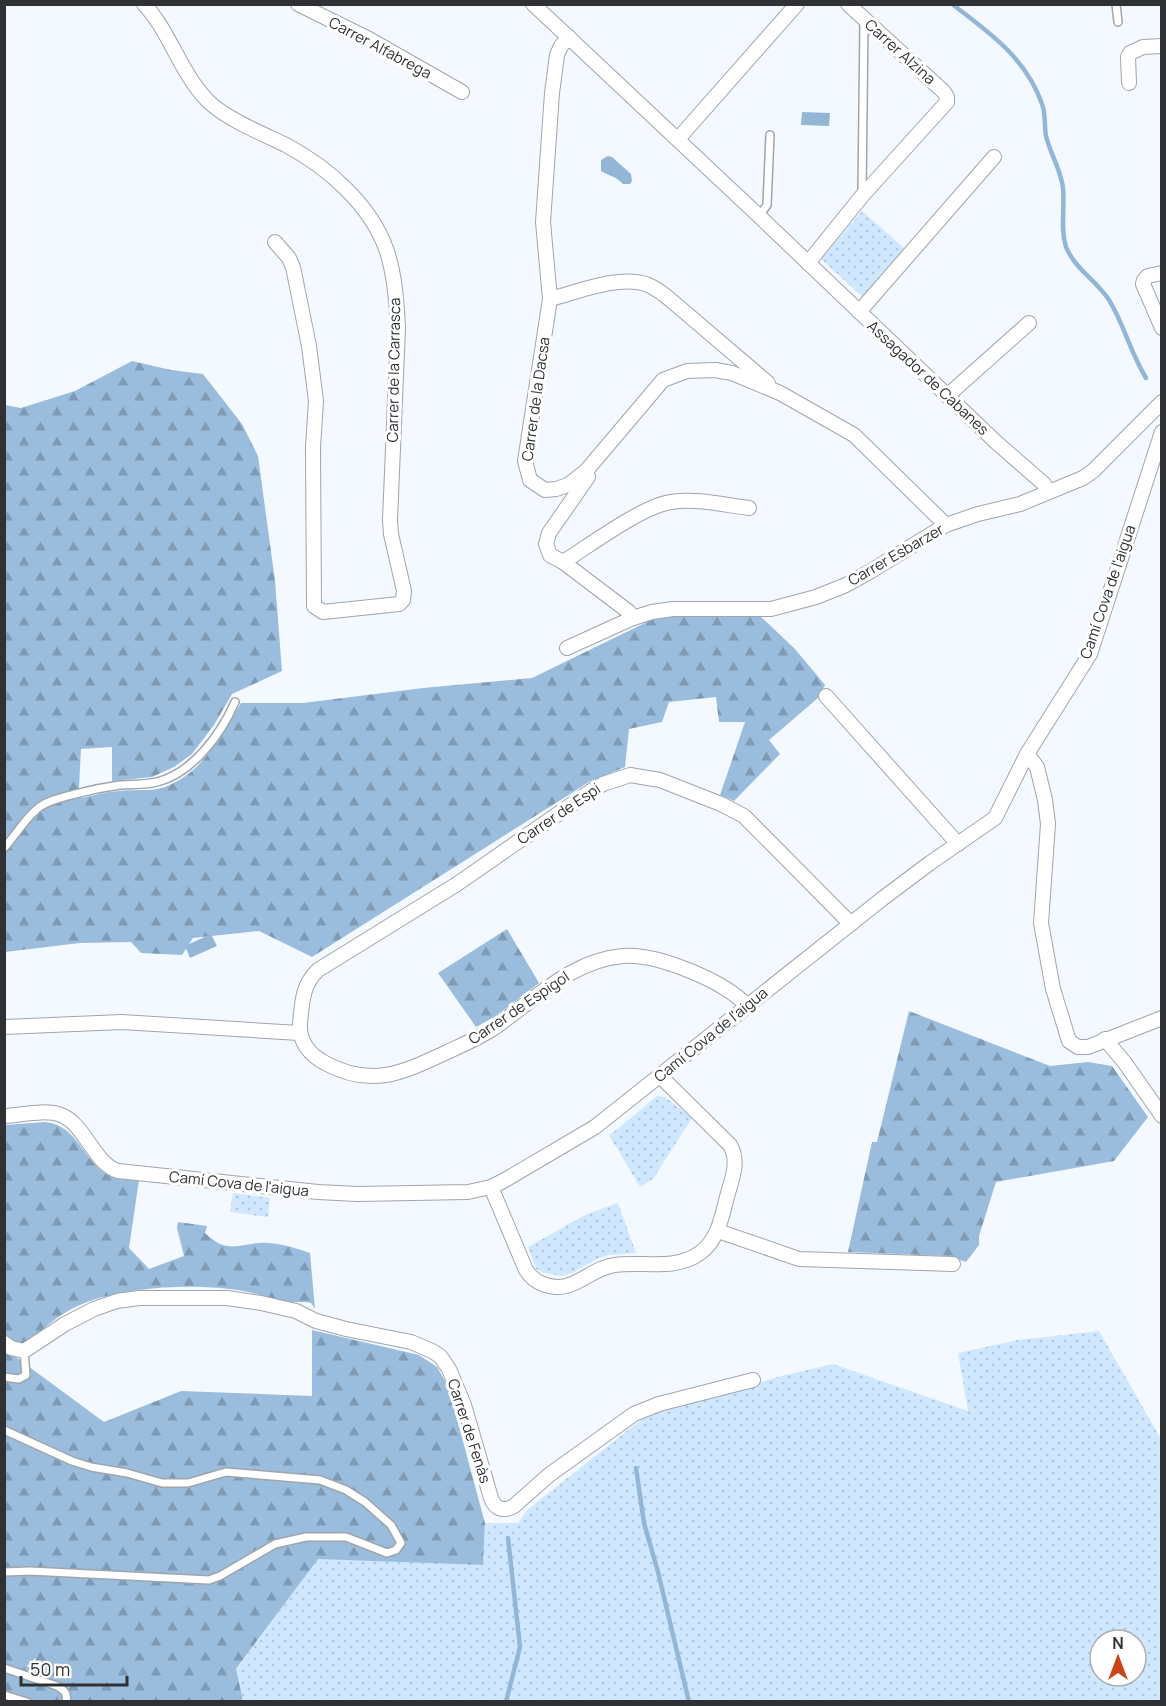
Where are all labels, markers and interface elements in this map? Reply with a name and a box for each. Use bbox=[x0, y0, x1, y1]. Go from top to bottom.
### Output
street label: Carrer Alfabrega bbox=[325, 12, 435, 83]
street label: Carrer Alzina bbox=[860, 14, 940, 89]
street label: Carrer de la Carrasca bbox=[382, 297, 405, 443]
street label: Assagador de Cabanes bbox=[863, 316, 994, 440]
street label: Carrer de la Dacsa bbox=[516, 335, 555, 462]
street label: Carrer Esbarzer bbox=[844, 518, 948, 591]
street label: Camí Cova de l'aigua bbox=[1075, 522, 1140, 662]
street label: Carrer de Espi bbox=[513, 778, 605, 849]
street label: Carrer de Espigol bbox=[464, 966, 573, 1049]
street label: Camí Cova de l'aigua bbox=[649, 982, 772, 1087]
street label: Camí Cova de l'aigua bbox=[168, 1166, 310, 1201]
street label: Carrer de Fenàs bbox=[443, 1376, 496, 1486]
north arrow bbox=[1088, 1628, 1148, 1688]
text: N bbox=[1112, 1632, 1124, 1654]
scale bar bbox=[21, 1649, 128, 1687]
text: 50 m bbox=[30, 1657, 70, 1681]

